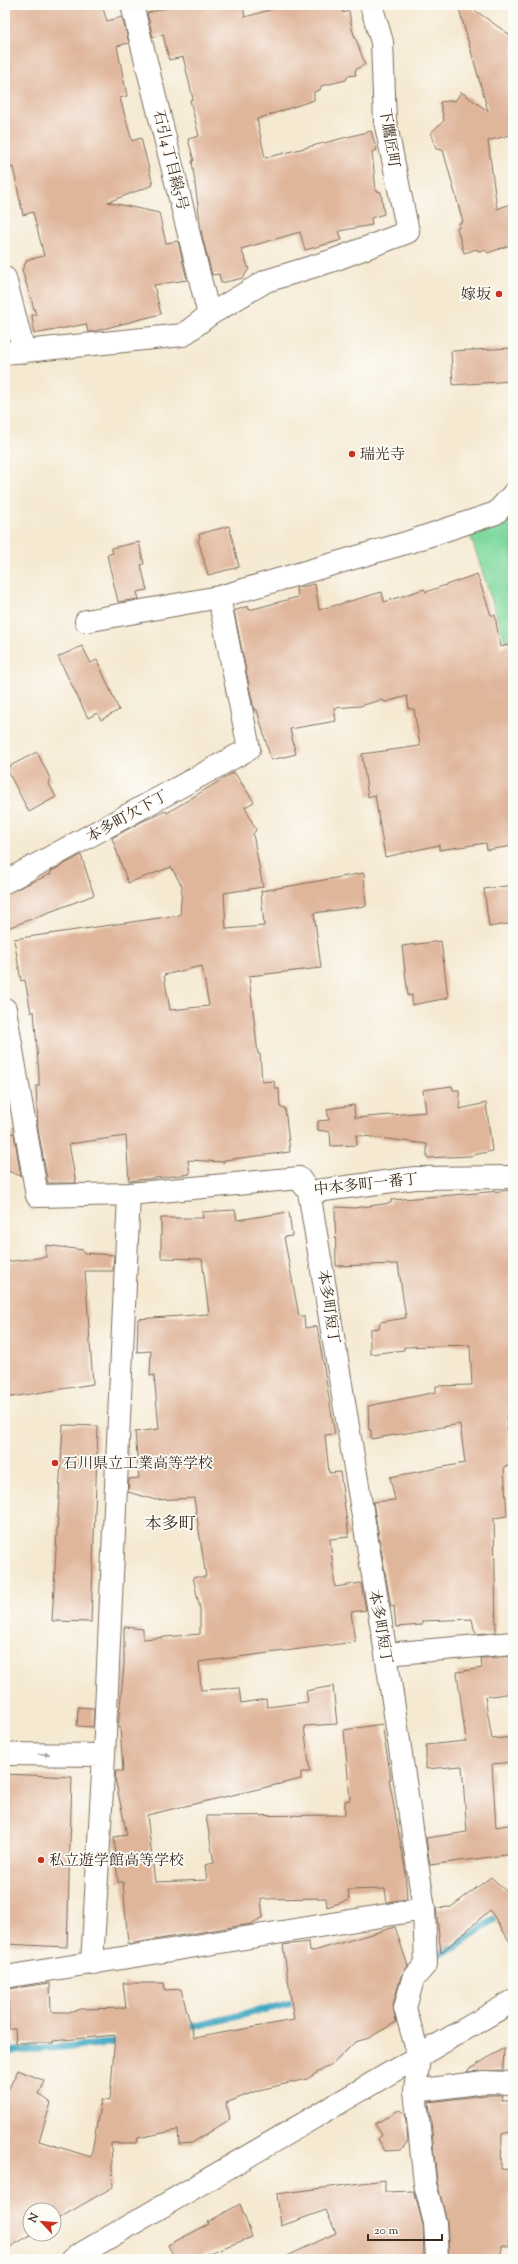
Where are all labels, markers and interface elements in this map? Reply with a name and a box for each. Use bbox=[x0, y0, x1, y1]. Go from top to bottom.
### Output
street label: 下鷹匠町 bbox=[373, 107, 404, 170]
street label: 石引4丁目線5号 bbox=[147, 108, 192, 213]
place label: 嫁坂 bbox=[461, 285, 491, 306]
marker: 嫁坂 bbox=[494, 289, 504, 299]
place label: 瑞光寺 bbox=[360, 445, 405, 466]
marker: 瑞光寺 bbox=[347, 449, 357, 459]
street label: 本多町欠下丁 bbox=[83, 786, 172, 848]
street label: 中本多町一番丁 bbox=[313, 1170, 419, 1201]
street label: 本多町短丁 bbox=[311, 1269, 344, 1346]
place label: 石川県立工業高等学校 bbox=[63, 1454, 213, 1475]
marker: 石川県立工業高等学校 bbox=[50, 1458, 60, 1468]
district label: 本多町 bbox=[145, 1513, 196, 1537]
street label: 本多町短丁 bbox=[363, 1588, 396, 1666]
one-way arrow bbox=[38, 1751, 51, 1757]
place label: 私立遊学館高等学校 bbox=[49, 1851, 184, 1872]
marker: 私立遊学館高等学校 bbox=[36, 1855, 46, 1865]
north arrow bbox=[22, 2202, 62, 2242]
text: N bbox=[24, 2210, 43, 2226]
scale bar bbox=[368, 2216, 442, 2242]
text: 20 m bbox=[374, 2222, 399, 2240]

